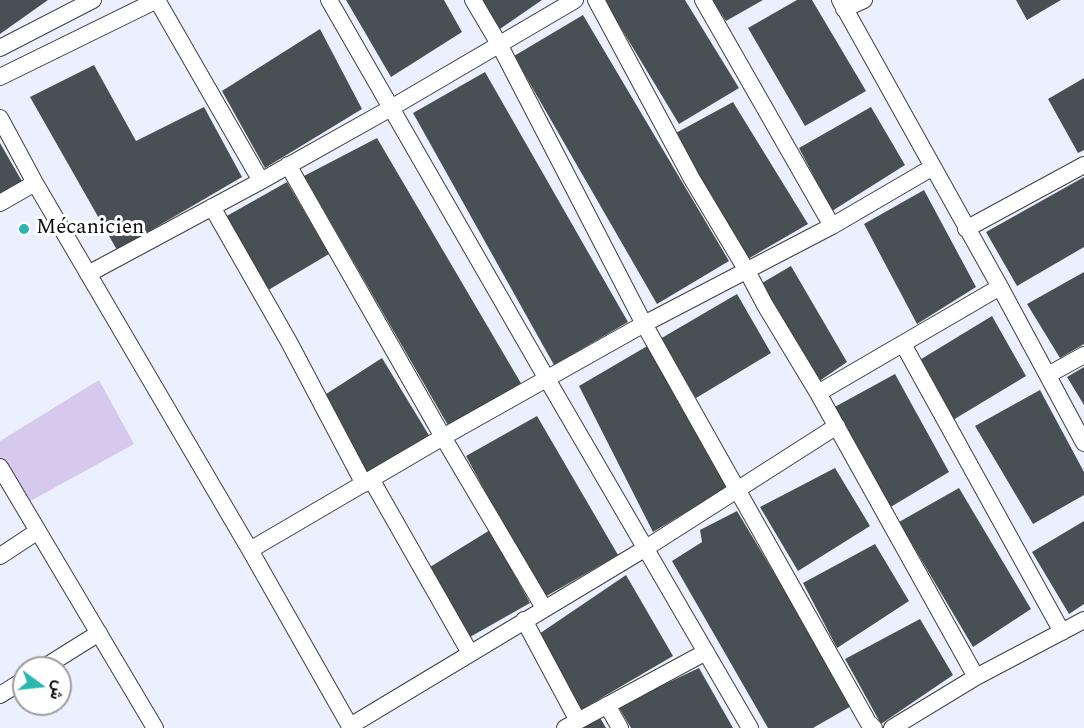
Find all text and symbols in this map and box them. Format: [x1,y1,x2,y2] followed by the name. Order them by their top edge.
[36,216,144,242] place label: Mécanicien
[17,222,31,236] marker: Mécanicien
[12,656,72,716] north arrow
[43,678,72,703] text: ش

